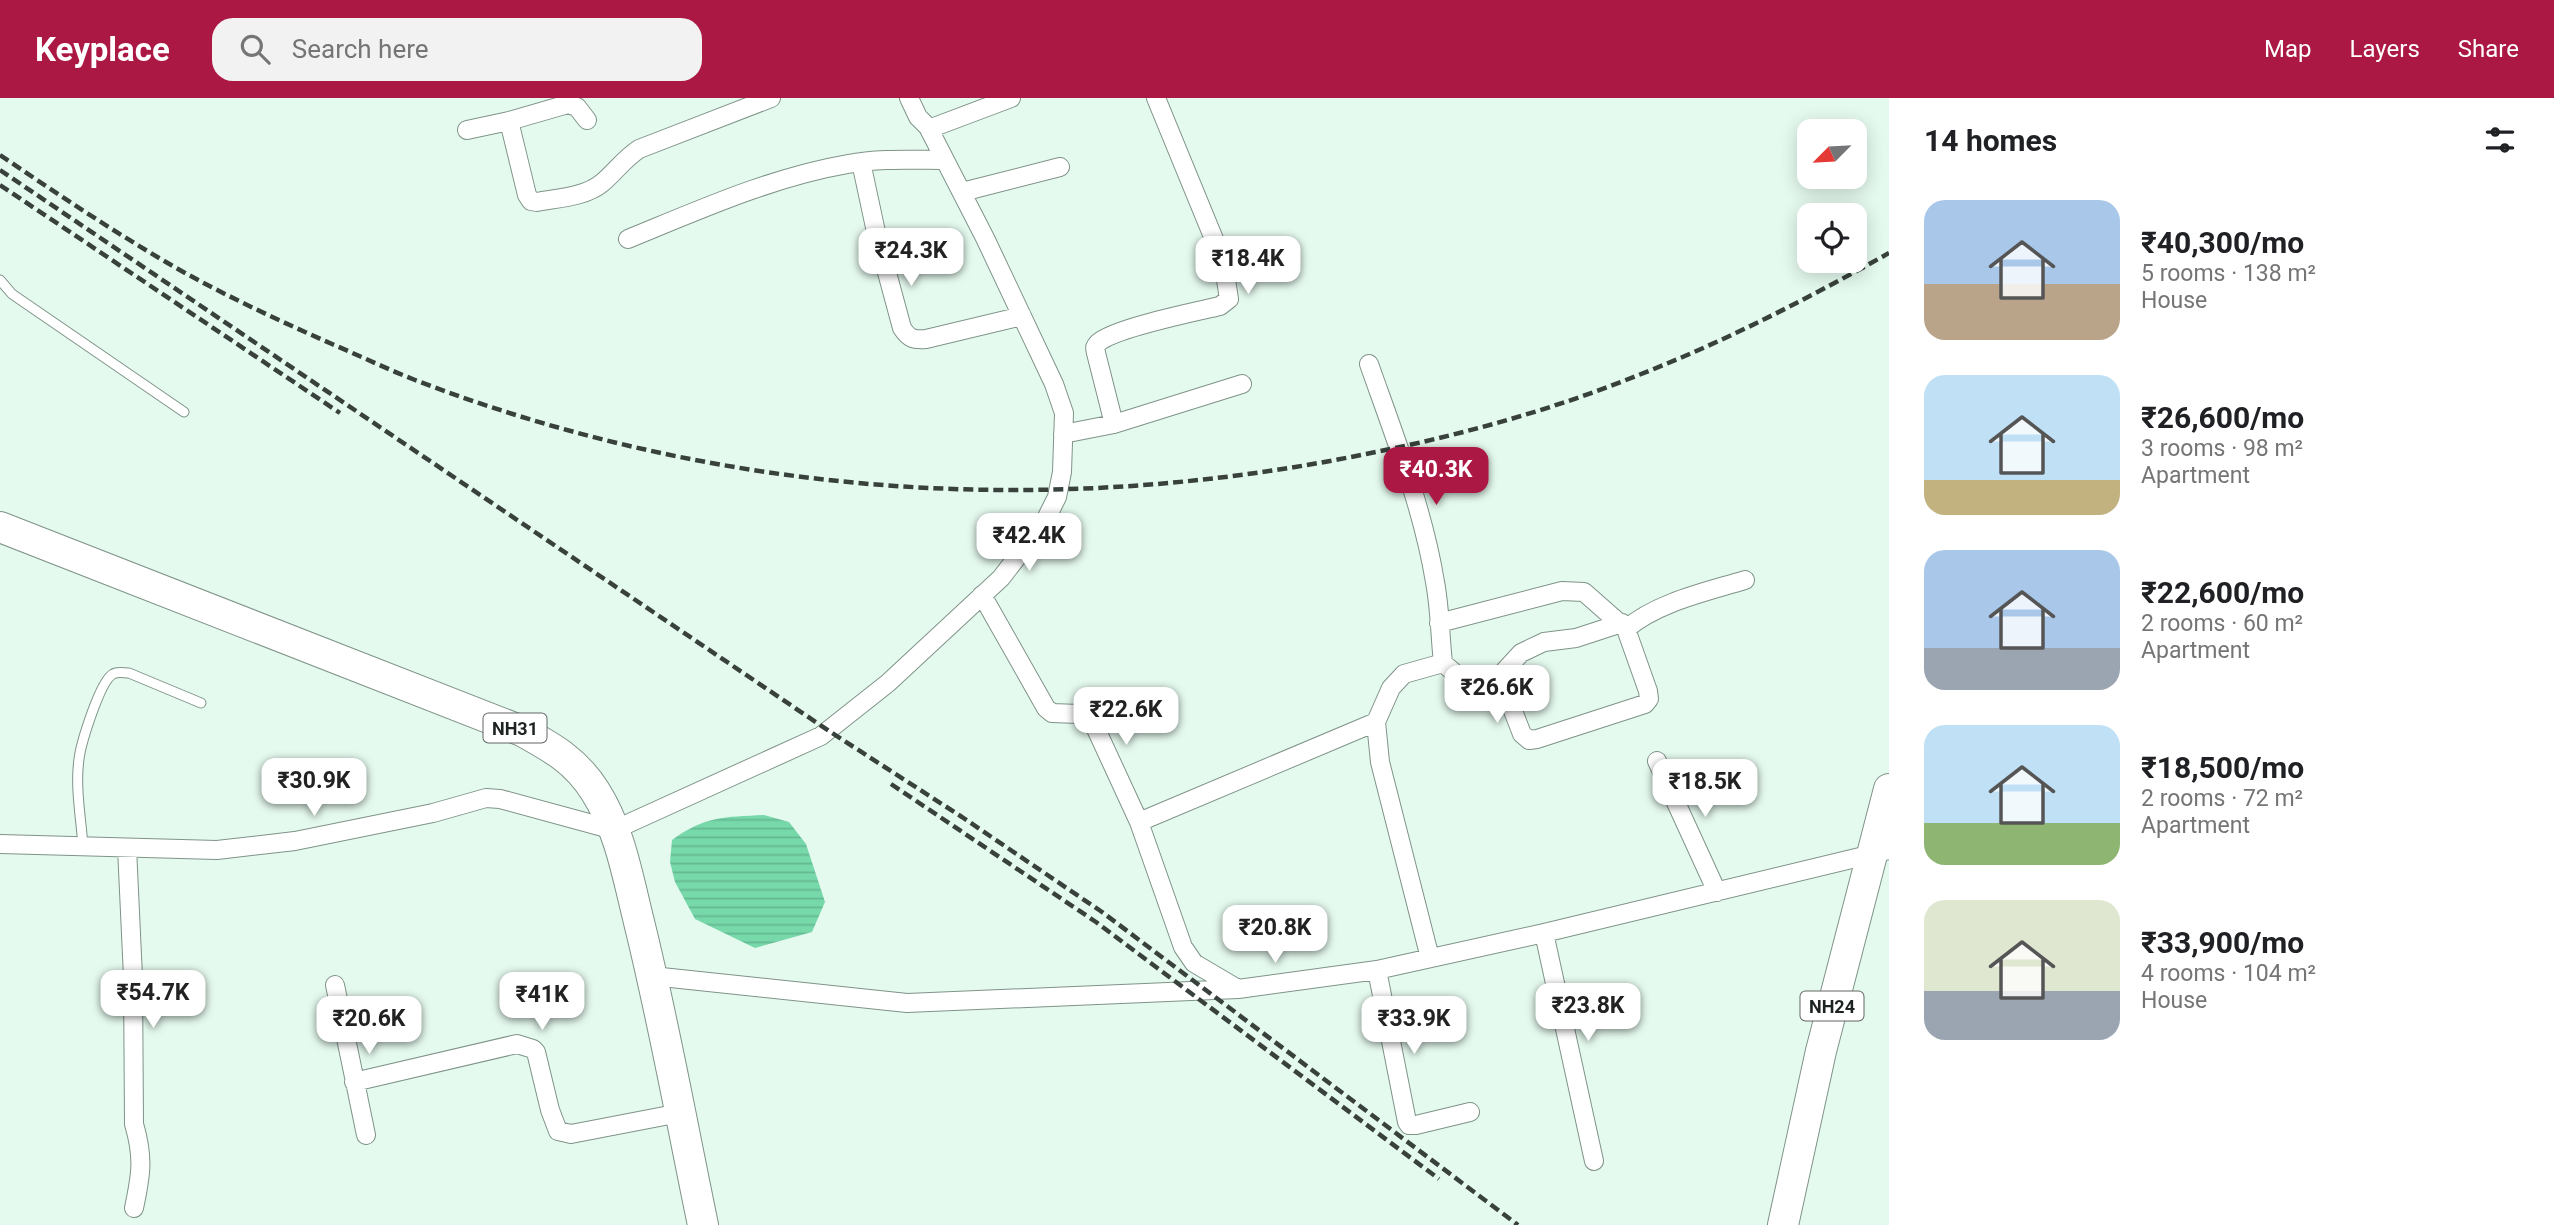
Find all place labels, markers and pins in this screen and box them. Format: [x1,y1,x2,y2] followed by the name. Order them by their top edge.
[854,228,968,288] pin: ₹24.3K
[1191,236,1305,296] pin: ₹18.4K
[1379,448,1493,507] pin: ₹40.3K
[972,514,1086,573] pin: ₹42.4K
[1440,666,1554,725] pin: ₹26.6K
[1069,688,1183,747] pin: ₹22.6K
[257,758,371,818] pin: ₹30.9K
[1648,760,1762,819] pin: ₹18.5K
[1218,906,1332,965] pin: ₹20.8K
[96,970,210,1030] pin: ₹54.7K
[501,972,583,1032] pin: ₹41K
[1531,984,1645,1043] pin: ₹23.8K
[312,996,426,1056] pin: ₹20.6K
[1357,996,1471,1056] pin: ₹33.9K

